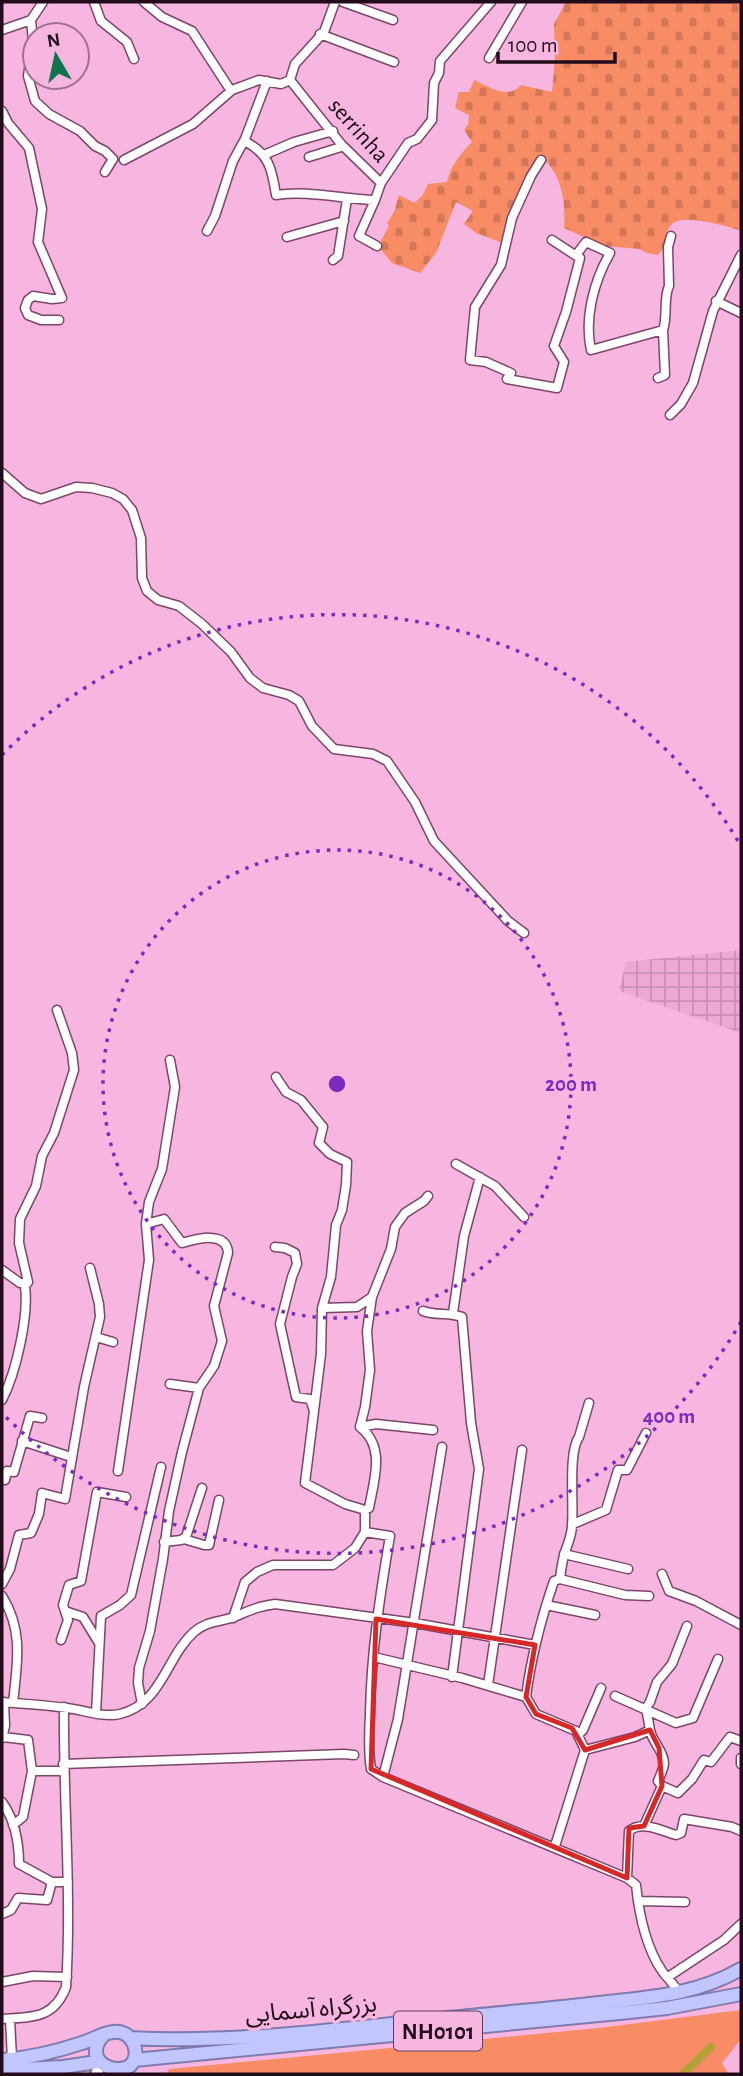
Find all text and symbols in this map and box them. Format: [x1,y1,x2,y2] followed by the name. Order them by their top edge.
[21,21,91,91] north arrow
[498,21,615,65] scale bar
[46,30,62,51] text: N
[508,35,558,56] text: 100 m
[324,94,393,167] street label: serrinha
[325,1072,349,1096] centre of rings
[545,1074,597,1095] text: 200 m
[643,1406,695,1427] text: 400 m
[244,1990,378,2029] street label: بزرگراه آسمایی
[394,2012,482,2050] road number: NH0101

